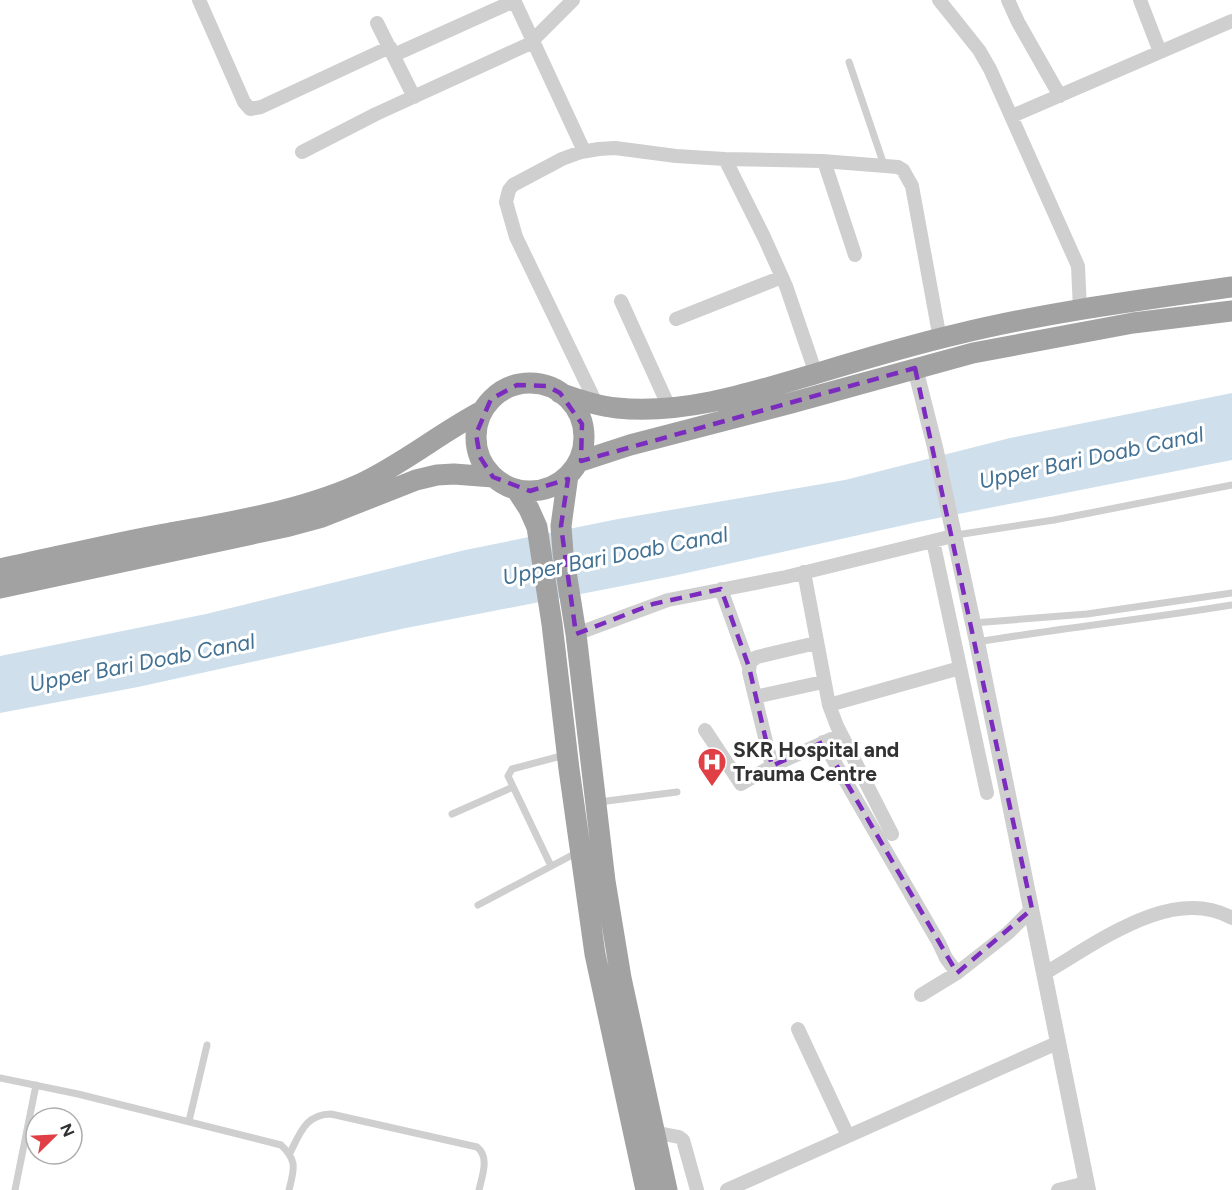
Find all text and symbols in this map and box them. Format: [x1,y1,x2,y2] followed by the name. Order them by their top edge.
[976,420,1206,495] water label: Upper Bari Doab Canal
[500,520,730,591] water label: Upper Bari Doab Canal
[27,627,257,698] water label: Upper Bari Doab Canal
[733,737,899,786] place label: SKR Hospital and Trauma Centre
[696,746,728,788] hospital icon: SKR Hospital and Trauma Centre
[24,1106,84,1166] north arrow
[56,1121,78,1140] text: N

